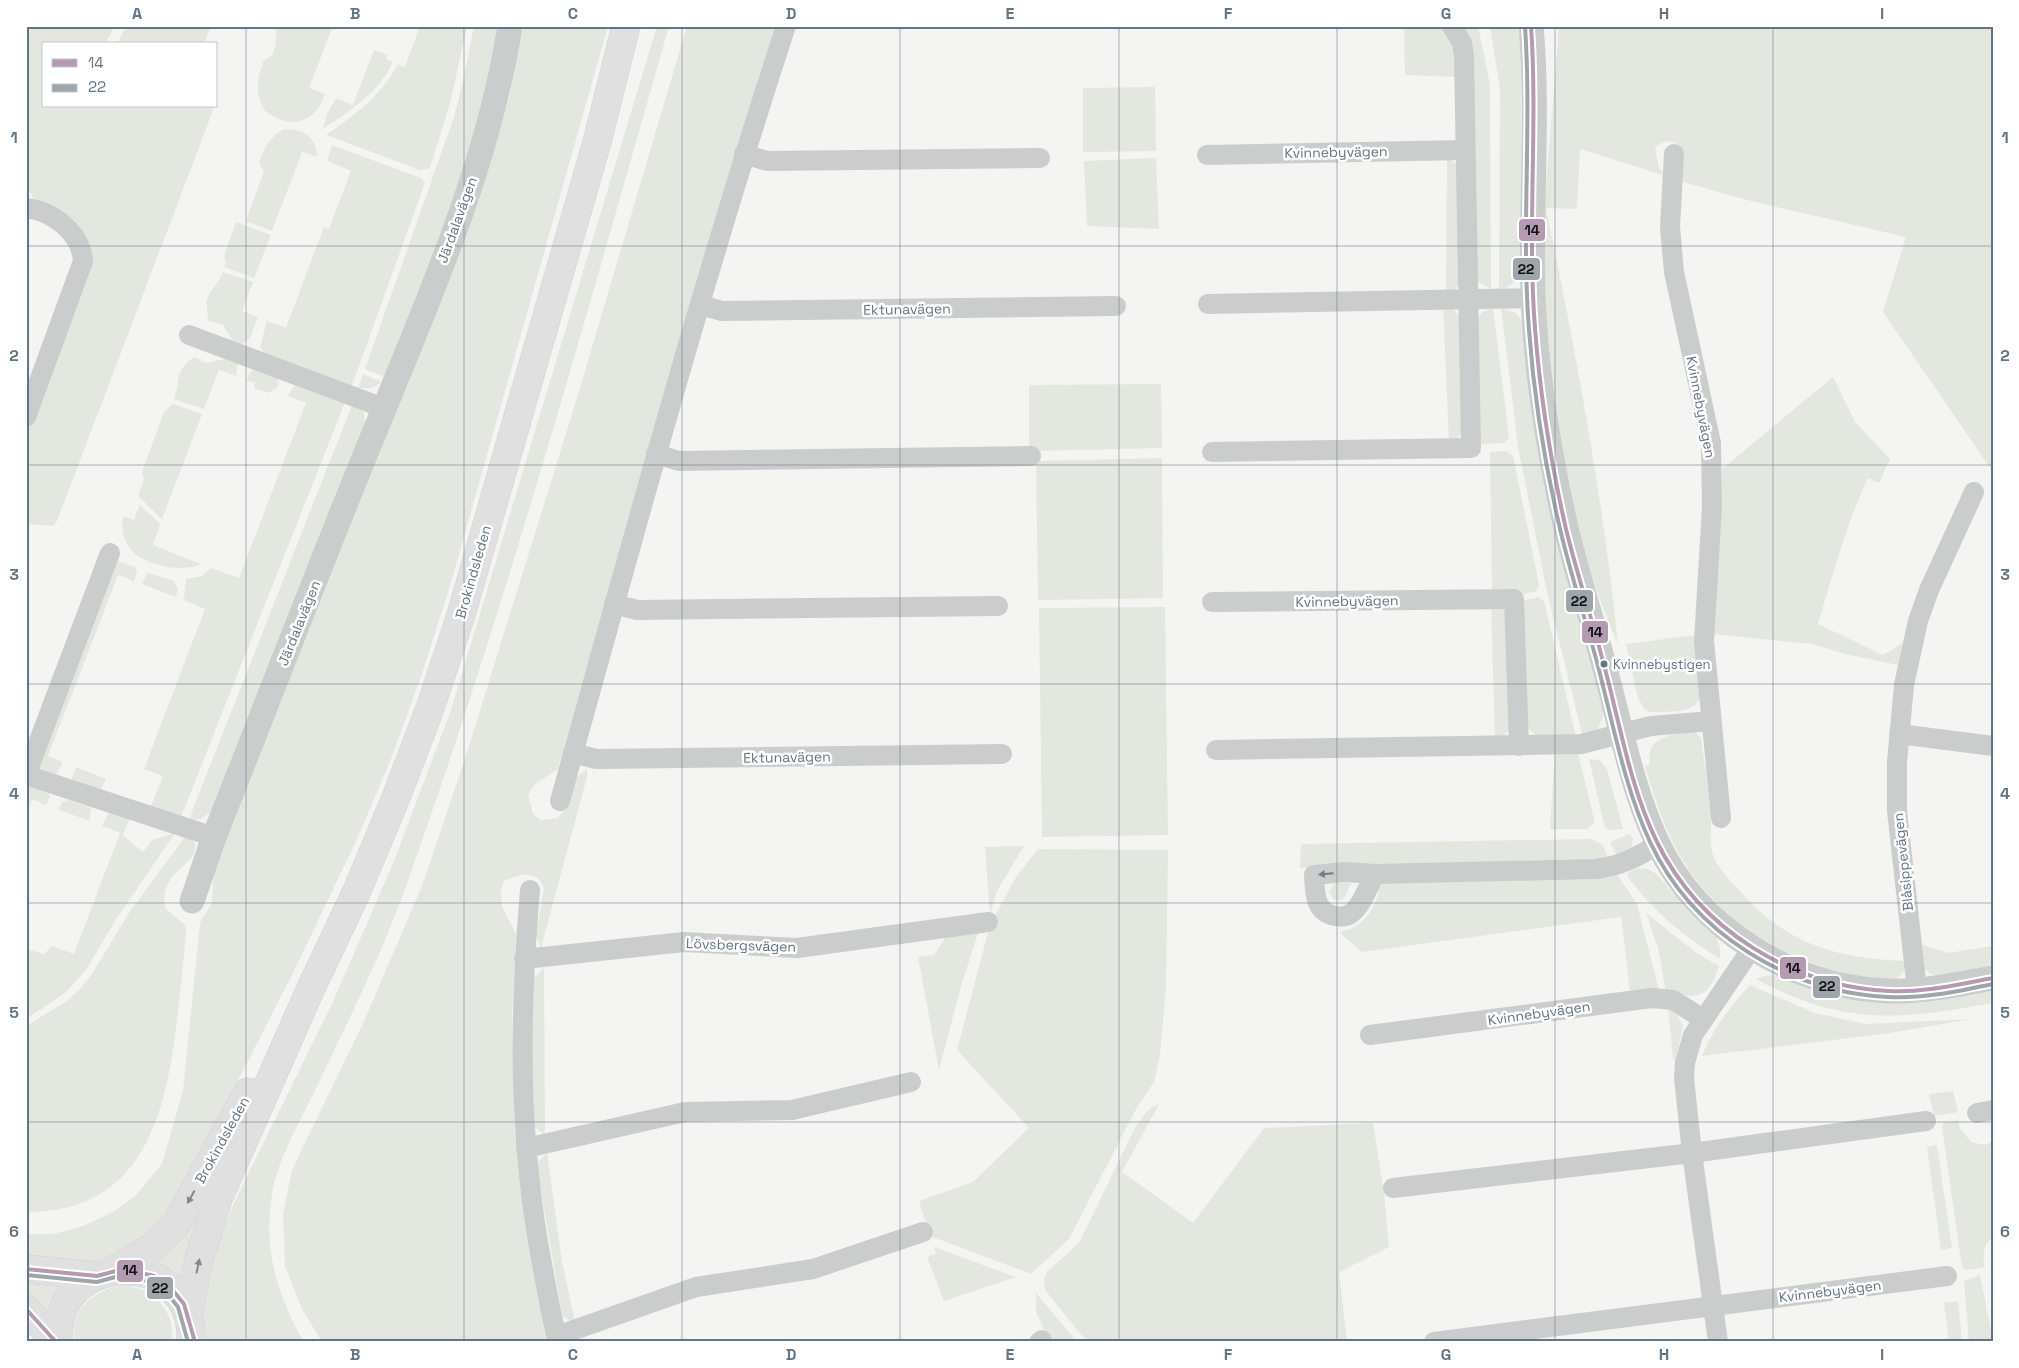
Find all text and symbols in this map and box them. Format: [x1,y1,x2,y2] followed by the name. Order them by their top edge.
[132,3,142,24] text: A
[350,3,360,24] text: B
[568,3,578,24] text: C
[786,3,796,24] text: D
[1006,3,1015,24] text: E
[1224,3,1233,24] text: F
[1441,3,1451,24] text: G
[1659,3,1669,24] text: H
[1880,3,1884,24] text: I
[42,42,218,108] legend
[88,53,104,72] text: 14
[88,77,106,96] text: 22
[10,127,18,148] text: 1
[2001,127,2009,148] text: 1
[1284,142,1388,162] street label: Kvinnebyvägen
[433,175,481,265] street label: Järdalavägen
[1518,218,1546,242] line badge: 14
[1524,221,1540,239] text: 14
[1512,257,1541,281] line badge: 22
[1518,260,1534,278] text: 22
[863,299,951,319] street label: Ektunavägen
[9,345,19,366] text: 2
[2000,345,2010,366] text: 2
[1682,355,1720,459] street label: Kvinnebyvägen
[451,523,495,621] street label: Brokindsleden
[9,564,19,585] text: 3
[2000,564,2010,585] text: 3
[274,578,324,668] street label: Järdalavägen
[1565,589,1594,613] line badge: 22
[1295,591,1399,611] street label: Kvinnebyvägen
[1571,592,1587,610] text: 22
[1581,620,1609,644] line badge: 14
[1587,623,1603,641] text: 14
[1613,656,1711,673] place label: Kvinnebystigen
[1599,659,1609,669] marker: Kvinnebystigen
[743,747,831,767] street label: Ektunavägen
[9,783,19,804] text: 4
[2000,783,2010,804] text: 4
[1889,812,1917,912] street label: Blåsippevägen
[1318,870,1334,878] one-way arrow
[686,934,796,956] street label: Lövsbergsvägen
[1779,956,1807,980] line badge: 14
[1785,959,1801,977] text: 14
[1812,975,1841,999] line badge: 22
[1819,977,1835,995] text: 22
[1487,997,1591,1029] street label: Kvinnebyvägen
[9,1002,19,1023] text: 5
[2000,1002,2010,1023] text: 5
[191,1093,253,1187] street label: Brokindsleden
[186,1191,195,1204] one-way arrow
[9,1221,19,1242] text: 6
[2000,1221,2010,1242] text: 6
[116,1259,144,1283] line badge: 14
[194,1259,202,1274] one-way arrow
[122,1261,138,1279] text: 14
[146,1276,174,1300] line badge: 22
[1778,1276,1882,1306] street label: Kvinnebyvägen
[152,1279,168,1297] text: 22
[132,1344,142,1365] text: A
[350,1344,360,1365] text: B
[568,1344,578,1365] text: C
[786,1344,796,1365] text: D
[1006,1344,1015,1365] text: E
[1224,1344,1233,1365] text: F
[1441,1344,1451,1365] text: G
[1659,1344,1669,1365] text: H
[1880,1344,1884,1365] text: I

